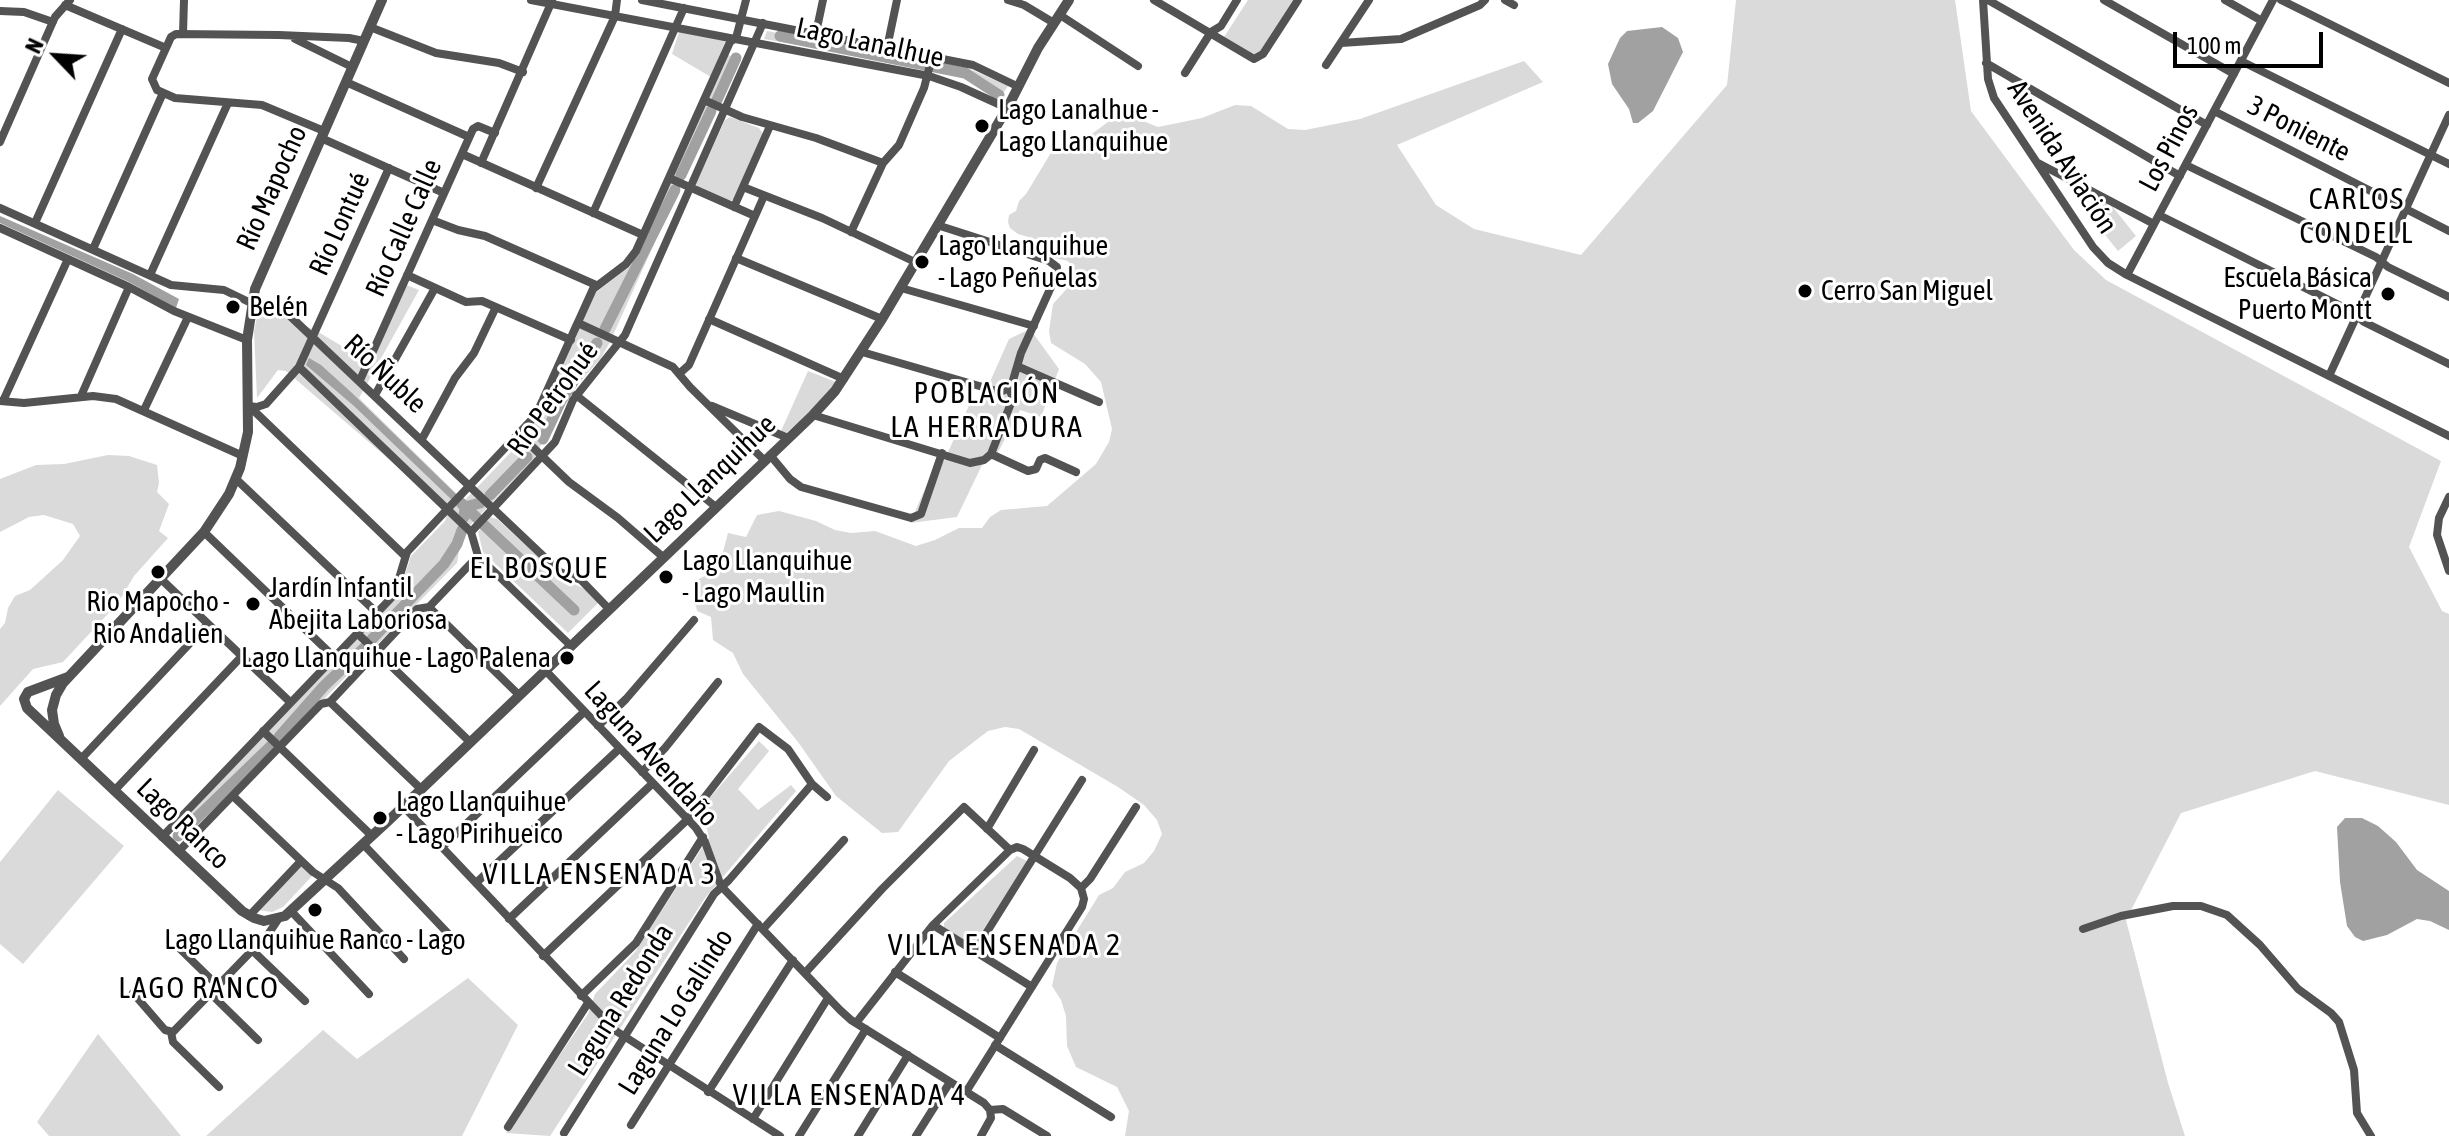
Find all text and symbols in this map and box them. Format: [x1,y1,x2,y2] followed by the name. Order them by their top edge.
[793,11,947,75] street label: Lago Lanalhue
[16,16,96,96] north arrow
[2177,16,2327,66] scale bar
[2187,32,2241,59] text: 100 m
[20,34,49,57] text: N
[2000,74,2124,240] street label: Avenida Aviación
[2242,89,2356,169] street label: 3 Poniente
[998,93,1168,159] place label: Lago Lanalhue - Lago Llanquihue
[2132,99,2206,197] street label: Los Pinos
[973,117,991,135] marker: Lago Lanalhue - Lago Llanquihue
[230,121,314,255] street label: Río Mapocho
[359,154,449,302] street label: Río Calle Calle
[302,167,378,281] street label: Río Lontué
[2300,182,2414,252] district label: CARLOS CONDELL
[938,229,1108,295] place label: Lago Llanquihue - Lago Peñuelas
[913,253,931,271] marker: Lago Llanquihue - Lago Peñuelas
[2223,261,2372,327] place label: Escuela Básica Puerto Montt
[1821,274,1993,308] place label: Cerro San Miguel
[1796,282,1814,300] marker: Cerro San Miguel
[2379,285,2397,303] marker: Escuela Básica Puerto Montt
[249,290,308,324] place label: Belén
[224,298,242,316] marker: Belén
[337,327,433,421] street label: Río Ñuble
[500,335,606,463] street label: Río Petrohué
[890,376,1084,446] district label: POBLACIÓN LA HERRADURA
[637,408,783,550] street label: Lago Llanquihue
[682,544,852,610] place label: Lago Llanquihue - Lago Maullin
[470,551,608,587] district label: EL BOSQUE
[149,563,167,581] marker: Rio Mapocho - Rio Andalien
[657,568,675,586] marker: Lago Llanquihue - Lago Maullin
[269,571,448,637] place label: Jardín Infantil Abejita Laboriosa
[86,585,230,651] place label: Rio Mapocho - Rio Andalien
[244,595,262,613] marker: Jardín Infantil Abejita Laboriosa
[241,641,551,675] place label: Lago Llanquihue - Lago Palena
[558,649,576,667] marker: Lago Llanquihue - Lago Palena
[577,674,725,834] street label: Laguna Avendaño
[129,771,237,877] street label: Lago Ranco
[396,785,566,851] place label: Lago Llanquihue - Lago Pirihueico
[371,809,389,827] marker: Lago Llanquihue - Lago Pirihueico
[483,857,717,893] district label: VILLA ENSENADA 3
[306,901,324,919] marker: Lago Llanquihue Ranco - Lago
[561,918,681,1082] street label: Laguna Redonda
[164,923,466,957] place label: Lago Llanquihue Ranco - Lago
[612,923,740,1101] street label: Laguna Lo Galindo
[888,928,1122,964] district label: VILLA ENSENADA 2
[118,971,280,1007] district label: LAGO RANCO
[733,1078,967,1114] district label: VILLA ENSENADA 4

